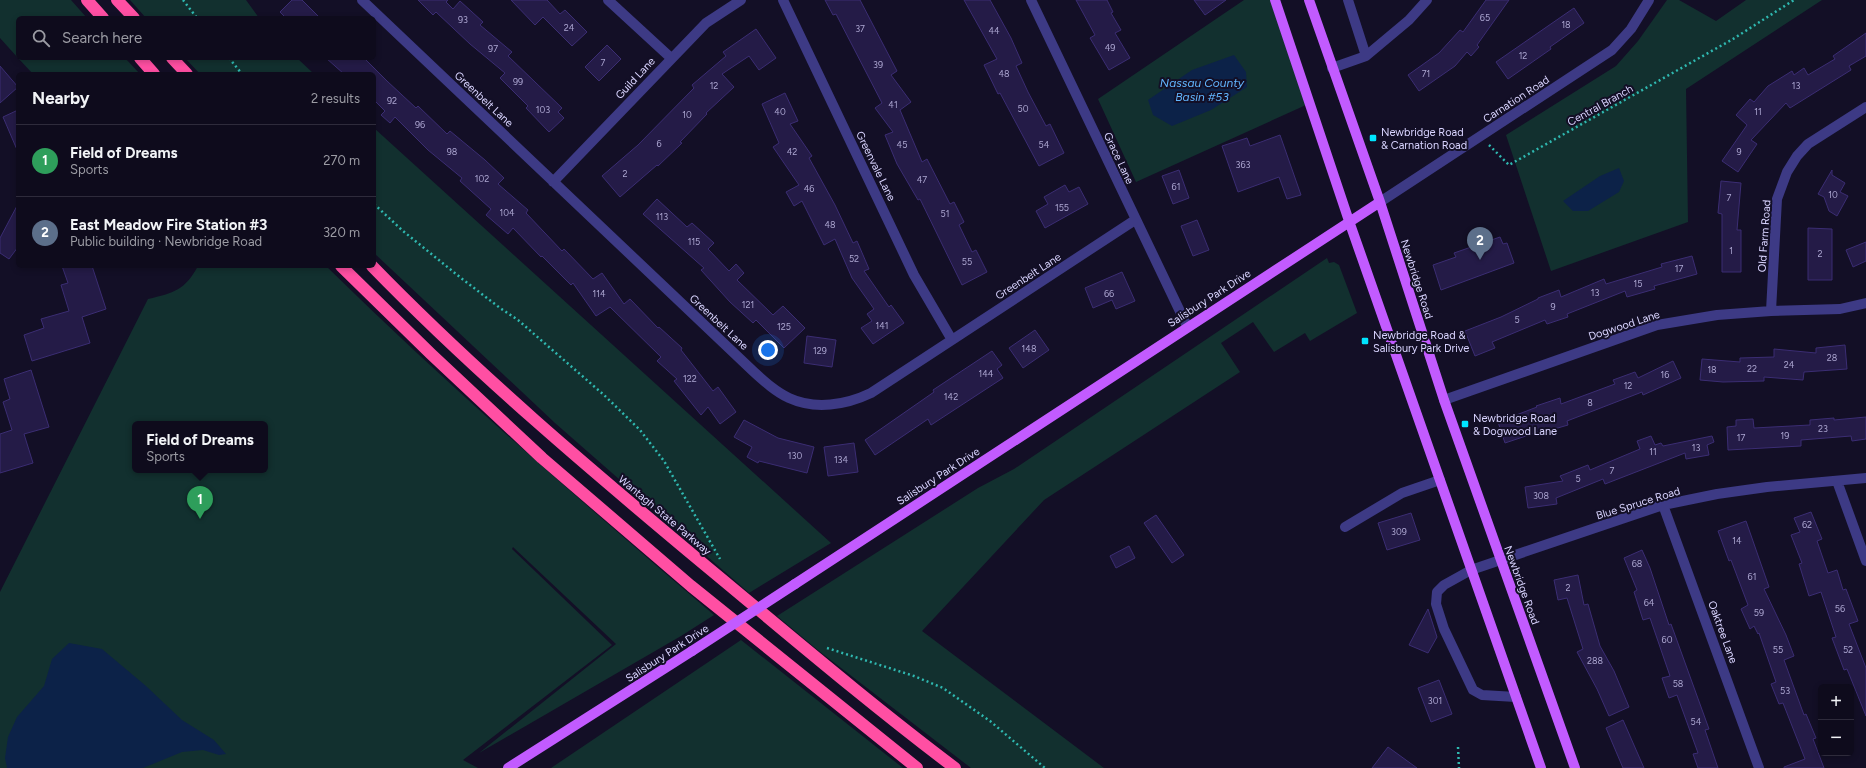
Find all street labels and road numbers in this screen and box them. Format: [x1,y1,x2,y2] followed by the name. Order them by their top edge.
[613,55,658,102] street label: Guild Lane
[452,69,516,130] street label: Greenbelt Lane
[1481,73,1552,126] street label: Carnation Road
[1565,82,1635,129] street label: Central Branch
[853,129,898,203] street label: Greenvale Lane
[1101,130,1136,186] street label: Grace Lane
[1755,199,1774,273] street label: Old Farm Road
[1398,238,1435,320] street label: Newbridge Road
[993,250,1063,302] street label: Greenbelt Lane
[1165,267,1253,330] street label: Salisbury Park Drive
[687,292,751,353] street label: Greenbelt Lane
[1587,308,1662,343] street label: Dogwood Lane
[894,445,982,508] street label: Salisbury Park Drive
[616,473,714,558] street label: Wantagh State Parkway
[1595,485,1682,522] street label: Blue Spruce Road
[1501,544,1542,626] street label: Newbridge Road
[1705,599,1740,665] street label: Oaktree Lane
[623,622,711,685] street label: Salisbury Park Drive

